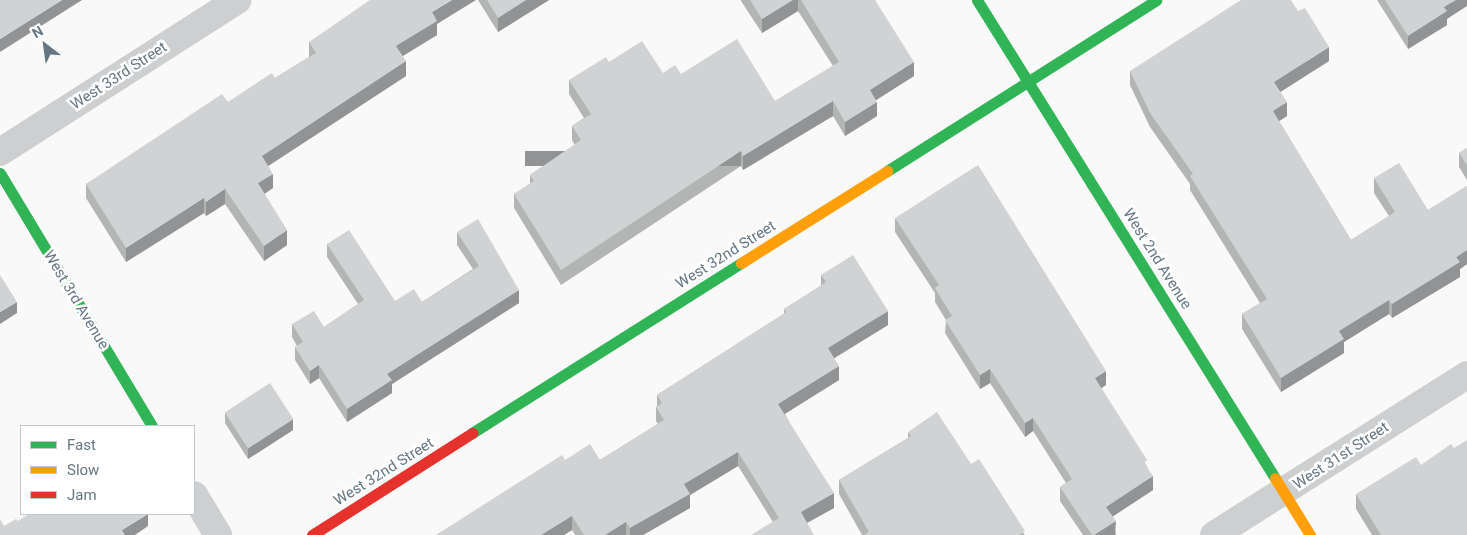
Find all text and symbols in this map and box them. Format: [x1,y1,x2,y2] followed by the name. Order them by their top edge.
[20,20,70,70] north arrow
[29,23,46,41] text: N
[68,38,170,114] street label: West 33rd Street
[1119,205,1195,313] street label: West 2nd Avenue
[673,217,779,293] street label: West 32nd Street
[39,247,113,353] street label: West 3rd Avenue
[1290,418,1392,494] street label: West 31st Street
[20,425,195,515] legend
[331,434,437,510] street label: West 32nd Street
[67,436,96,454] text: Fast
[67,461,99,479] text: Slow
[67,486,97,504] text: Jam

